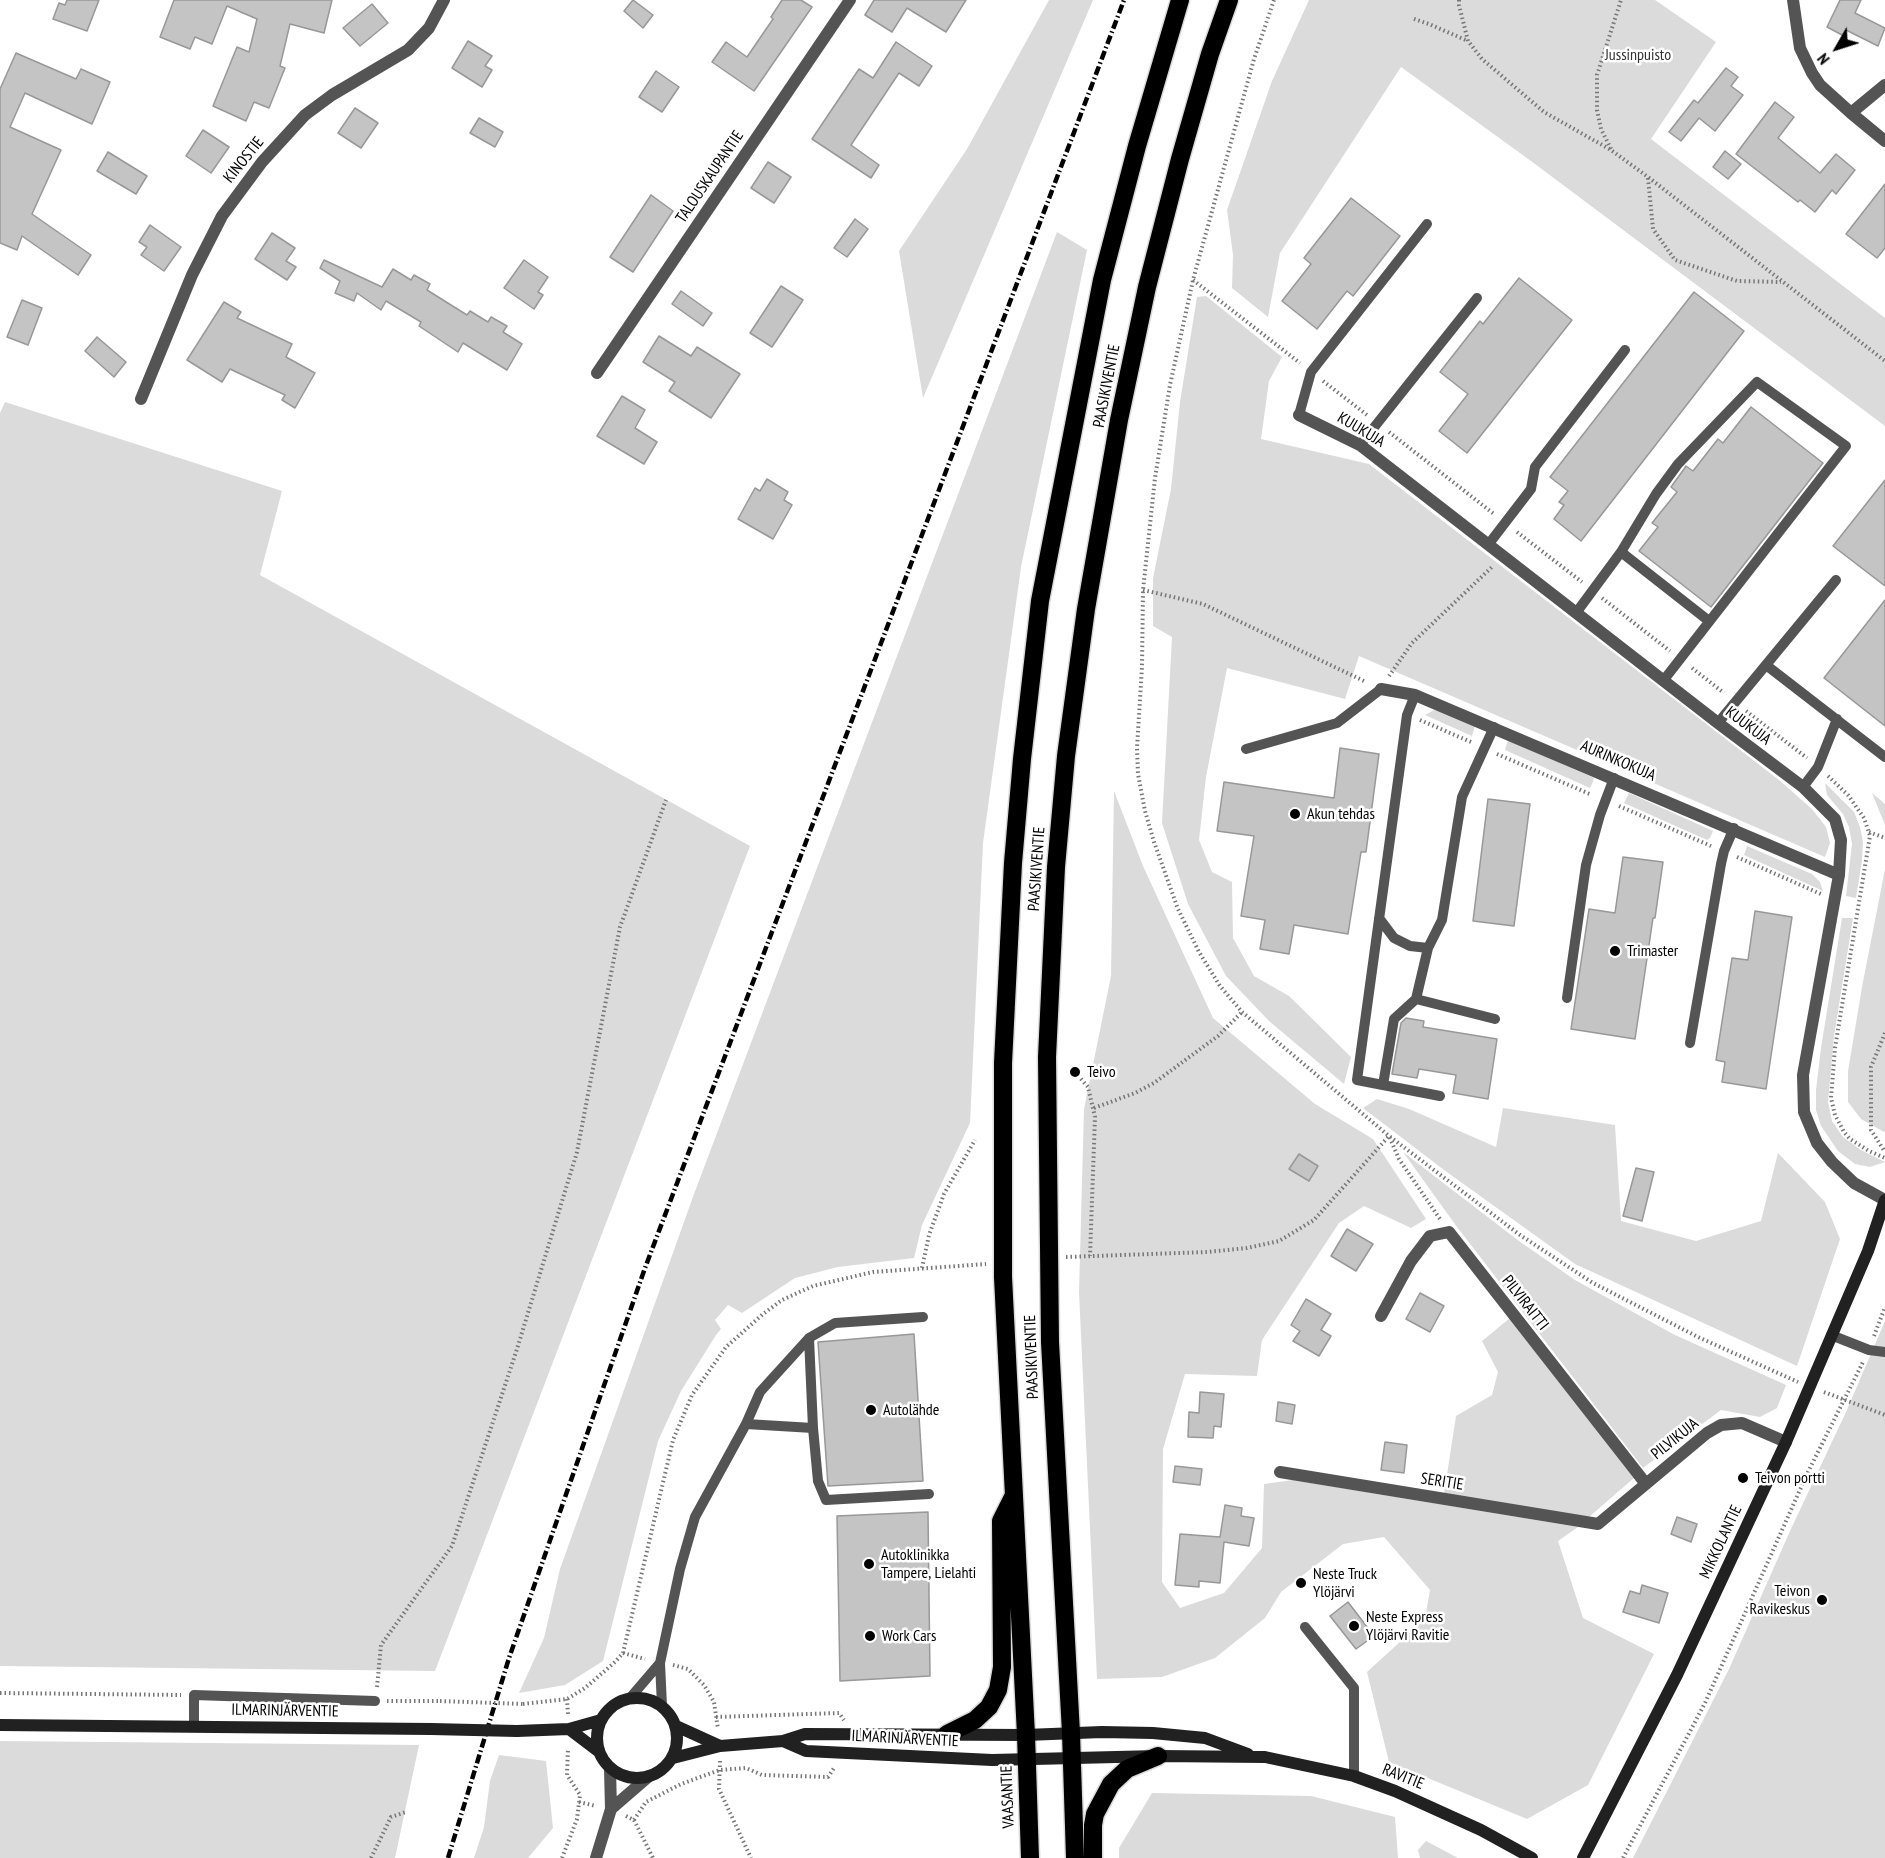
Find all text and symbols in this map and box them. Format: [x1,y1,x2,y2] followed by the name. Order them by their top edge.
[1807,18,1867,78] north arrow
[1605,45,1671,65] park label: Jussinpuisto
[1813,50,1834,69] text: N
[672,127,748,227] street label: TALOUSKAUPANTIE
[220,133,268,187] street label: KINOSTIE
[1090,343,1124,429] street label: PAASIKIVENTIE
[1334,408,1388,452] street label: KUUKUJA
[1721,703,1775,749] street label: KUUKUJA
[1577,737,1659,785] street label: AURINKOKUJA
[1307,804,1375,824] place label: Akun tehdas
[1288,807,1302,821] marker: Akun tehdas
[1024,826,1050,912] street label: PAASIKIVENTIE
[1627,941,1678,961] place label: Trimaster
[1608,944,1622,958] marker: Trimaster
[1087,1062,1116,1082] place label: Teivo
[1068,1065,1082,1079] marker: Teivo
[1498,1272,1552,1334] street label: PILVIRAITTI
[1021,1315,1043,1399] street label: PAASIKIVENTIE
[883,1400,939,1420] place label: Autolähde
[864,1403,878,1417] marker: Autolähde
[1648,1414,1702,1464] street label: PILVIKUJA
[1755,1468,1825,1488] place label: Teivon portti
[1419,1469,1465,1495] street label: SERITIE
[1736,1471,1750,1485] marker: Teivon portti
[1696,1502,1746,1582] street label: MIKKOLANTIE
[881,1545,976,1583] place label: Autoklinikka Tampere, Lielahti
[862,1557,876,1571] marker: Autoklinikka Tampere, Lielahti
[1313,1564,1377,1602] place label: Neste Truck Ylöjärvi
[1294,1576,1308,1590] marker: Neste Truck Ylöjärvi
[1750,1581,1810,1619] place label: Teivon Ravikeskus
[1815,1593,1829,1607] marker: Teivon Ravikeskus
[1366,1607,1449,1645] place label: Neste Express Ylöjärvi Ravitie
[1347,1619,1361,1633] marker: Neste Express Ylöjärvi Ravitie
[882,1626,936,1646] place label: Work Cars
[863,1629,877,1643] marker: Work Cars
[231,1700,339,1722] street label: ILMARINJÄRVENTIE
[851,1727,959,1751] street label: ILMARINJÄRVENTIE
[1379,1760,1427,1794] street label: RAVITIE
[997,1765,1019,1829] street label: VAASANTIE

